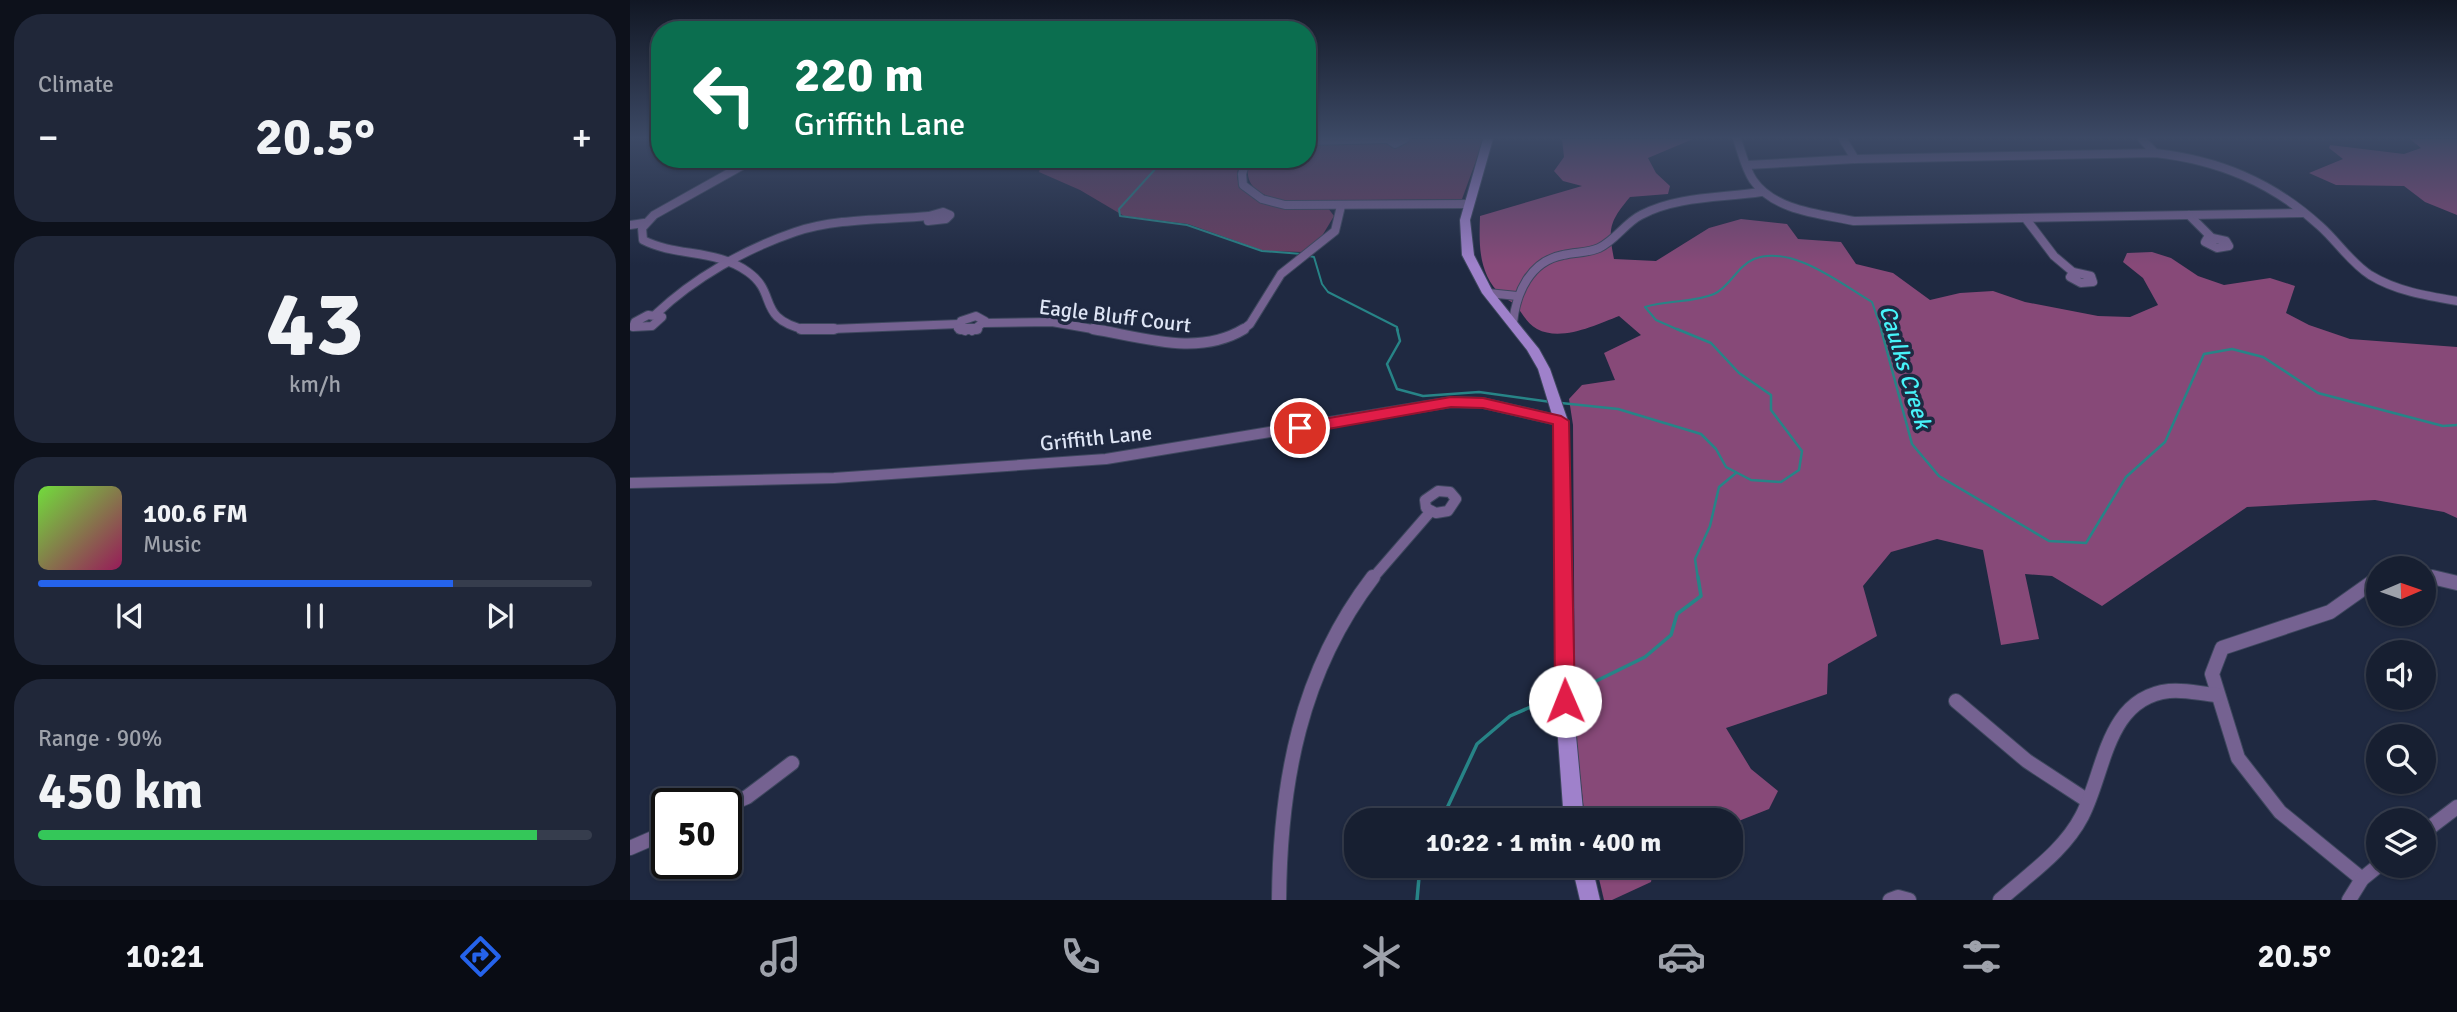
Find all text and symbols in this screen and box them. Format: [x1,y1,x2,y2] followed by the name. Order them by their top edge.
[794,45,924,105] text: 220 m
[679,49,770,140] icon: left
[38,70,114,99] text: Climate
[255,105,375,169] text: 20.5°
[794,105,965,144] text: Griffith Lane
[38,114,59,161] text: −
[571,114,592,161] text: +
[266,268,364,381] text: 43
[1037,294,1193,338] street label: Eagle Bluff Court
[1872,302,1938,435] water label: Caulks Creek
[289,370,341,399] text: km/h
[1270,398,1330,458] pin
[1281,409,1319,447] icon: arrive
[1039,419,1153,457] street label: Griffith Lane
[143,498,248,530] text: 100.6 FM
[143,530,201,559] text: Music
[2366,556,2436,626] north arrow
[2366,556,2436,878] map controls
[111,597,149,635] icon: previous
[296,597,334,635] icon: pause
[481,597,519,635] icon: next
[2366,640,2436,710] button: sound
[1528,664,1602,738] position arrow
[38,724,162,753] text: Range · 90%
[2366,724,2436,794] button: search
[38,759,203,823] text: 450 km
[651,788,742,879] speed limit sign: 50
[2366,808,2436,878] button: layers
[1426,827,1661,859] text: 10:22 · 1 min · 400 m
[456,932,505,981] icon: directions
[756,932,805,981] icon: music
[1056,932,1105,981] icon: phone
[1357,932,1406,981] icon: climate
[1657,932,1706,981] icon: car
[1957,932,2006,981] icon: filters
[126,937,204,976] text: 10:21
[2258,937,2331,976] text: 20.5°

